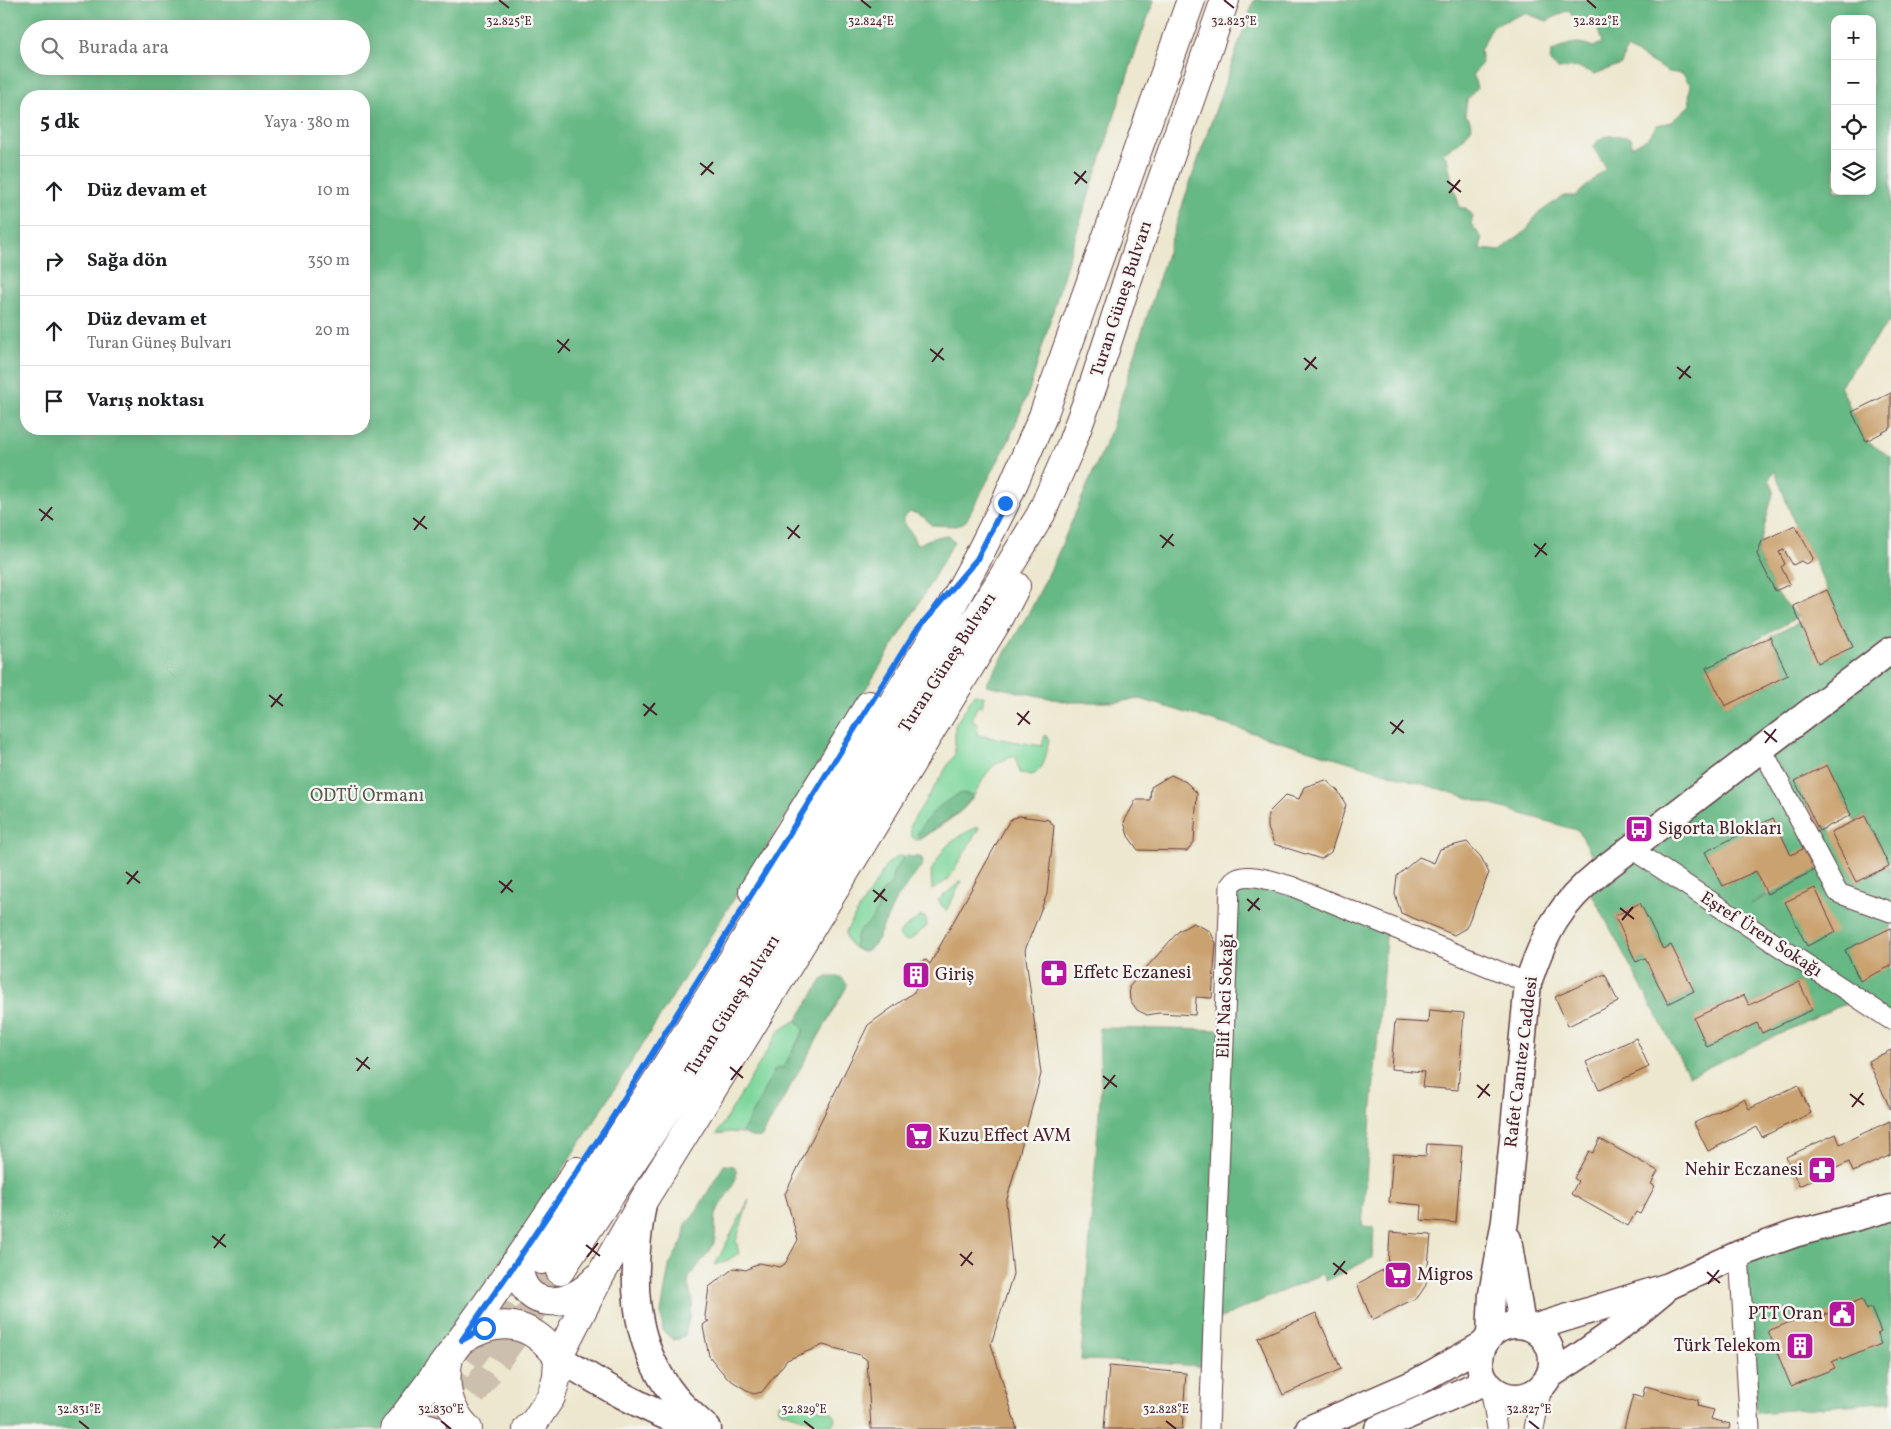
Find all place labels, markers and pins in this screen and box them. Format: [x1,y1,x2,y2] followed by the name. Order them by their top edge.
[1624,814,1654,844] bus stop icon: Sigorta Blokları
[1658,817,1782,842] place label: Sigorta Blokları
[1039,958,1069,988] pharmacy icon: Effetc Eczanesi
[901,960,931,990] building icon: Giriş
[1073,961,1191,986] place label: Effetc Eczanesi
[935,963,974,988] place label: Giriş
[904,1121,934,1151] supermarket icon: Kuzu Effect AVM
[938,1124,1071,1149] place label: Kuzu Effect AVM
[1807,1155,1837,1185] pharmacy icon: Nehir Eczanesi
[1685,1158,1803,1183] place label: Nehir Eczanesi
[1383,1260,1413,1290] supermarket icon: Migros
[1417,1263,1473,1288] place label: Migros
[1827,1299,1857,1329] public building icon: PTT Oran
[1748,1302,1823,1327] place label: PTT Oran
[1785,1331,1815,1361] building icon: Türk Telekom
[1674,1334,1781,1359] place label: Türk Telekom

